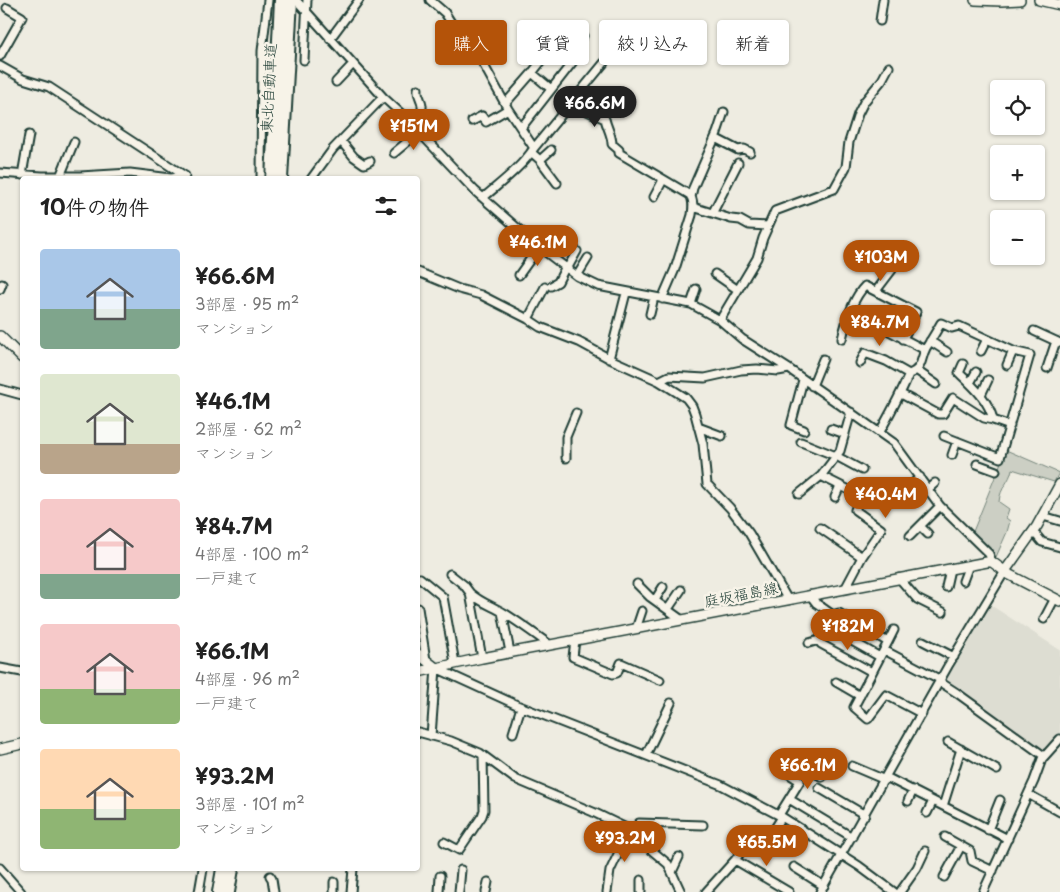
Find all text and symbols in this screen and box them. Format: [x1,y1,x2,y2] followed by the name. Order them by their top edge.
[435,20,507,65] chip: 購入
[517,20,589,65] chip: 賃貸
[599,20,707,65] chip: 絞り込み
[717,20,789,65] chip: 新着
[254,42,281,133] street label: 東北自動車道
[990,80,1045,265] map controls
[990,80,1045,135] button: locate
[554,86,636,128] pin: ¥66.6M
[564,90,626,114] text: ¥66.6M
[379,108,449,151] pin: ¥151M
[390,113,438,137] text: ¥151M
[990,145,1045,200] button: +
[40,190,150,222] text: 10件の物件
[372,192,400,220] icon: filters
[990,210,1045,265] button: −
[497,224,579,267] pin: ¥46.1M
[509,229,567,253] text: ¥46.1M
[846,240,916,282] pin: ¥103M
[854,244,908,268] text: ¥103M
[195,259,275,291] text: ¥66.6M
[80,269,140,329] icon: home
[195,291,299,315] text: 3部屋 · 95 m²
[839,304,921,347] pin: ¥84.7M
[850,309,910,333] text: ¥84.7M
[195,315,274,339] text: マンション
[195,384,271,416] text: ¥46.1M
[80,394,140,454] icon: home
[195,416,302,440] text: 2部屋 · 62 m²
[195,440,274,464] text: マンション
[845,476,927,519] pin: ¥40.4M
[855,481,917,505] text: ¥40.4M
[195,509,273,541] text: ¥84.7M
[80,519,140,579] icon: home
[195,541,309,565] text: 4部屋 · 100 m²
[195,565,259,589] text: 一戸建て
[702,575,780,612] street label: 庭坂福島線
[813,608,883,651] pin: ¥182M
[822,613,874,637] text: ¥182M
[195,634,269,666] text: ¥66.1M
[80,644,140,704] icon: home
[195,666,300,690] text: 4部屋 · 96 m²
[195,690,259,714] text: 一戸建て
[767,748,849,790] pin: ¥66.1M
[780,752,836,776] text: ¥66.1M
[195,759,274,791] text: ¥93.2M
[80,769,140,829] icon: home
[195,791,305,815] text: 3部屋 · 101 m²
[195,815,274,839] text: マンション
[584,820,666,863] pin: ¥93.2M
[726,824,808,867] pin: ¥65.5M
[595,825,655,849] text: ¥93.2M
[737,829,797,853] text: ¥65.5M

